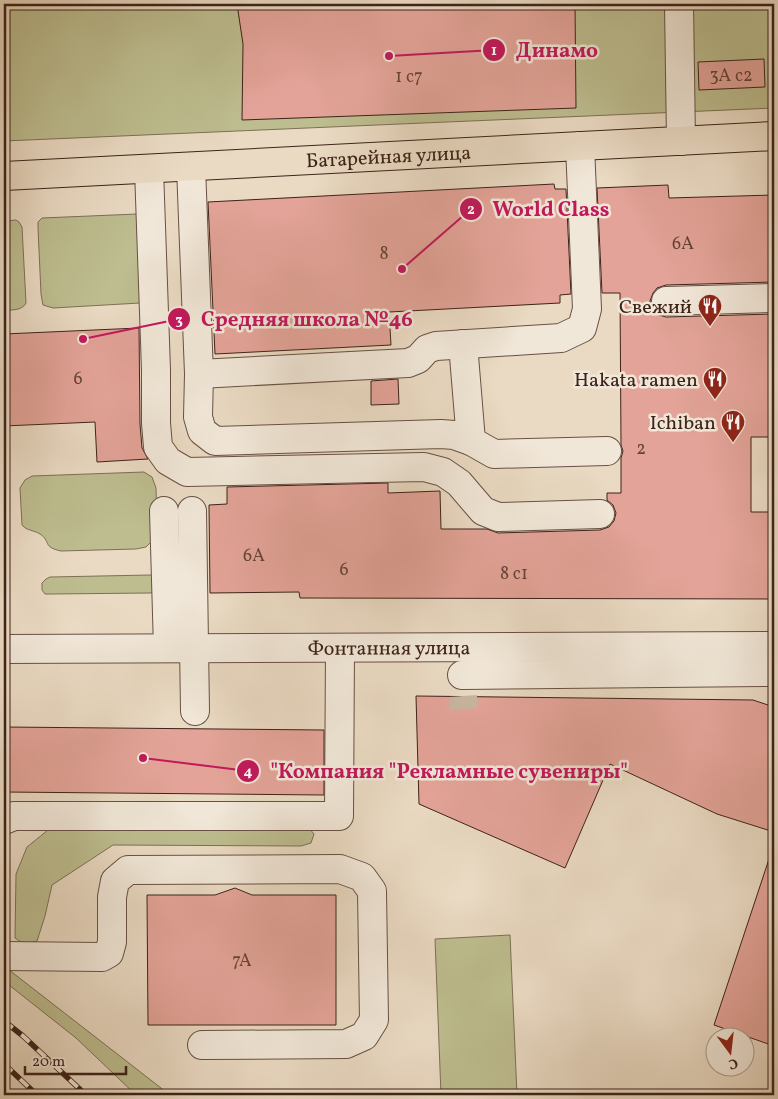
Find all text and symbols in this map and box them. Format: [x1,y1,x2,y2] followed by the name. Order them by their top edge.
[481,32,609,68] callout: Динамо
[516,37,598,66] text: Динамо
[491,41,497,62] text: 1
[709,64,753,89] house number: 3А с2
[395,65,423,90] house number: 1 с7
[305,140,472,176] street label: Батарейная улица
[458,191,620,227] callout: World Class
[493,196,609,225] text: World Class
[467,200,475,221] text: 2
[672,232,694,257] house number: 6А
[379,242,389,267] house number: 8
[697,293,723,327] restaurant icon: Свежий
[619,294,692,322] place label: Свежий
[166,301,423,337] callout: Средняя школа №46
[201,306,413,335] text: Средняя школа №46
[175,310,183,331] text: 3
[702,366,728,400] restaurant icon: Hakata ramen
[73,367,83,392] house number: 6
[574,367,698,395] place label: Hakata ramen
[720,409,746,443] restaurant icon: Ichiban
[650,410,716,438] place label: Ichiban
[636,437,646,462] house number: 2
[243,544,265,569] house number: 6А
[339,558,349,583] house number: 6
[500,562,528,587] house number: 8 с1
[308,635,470,664] street label: Фонтанная улица
[236,753,638,789] callout: "Компания "Рекламные сувениры"
[270,758,628,787] text: "Компания "Рекламные сувениры"
[243,762,253,783] text: 4
[232,949,252,974] house number: 7А
[706,1026,756,1076] north arrow
[25,1044,126,1076] scale bar
[32,1052,65,1073] text: 20 m
[726,1053,740,1073] text: С

